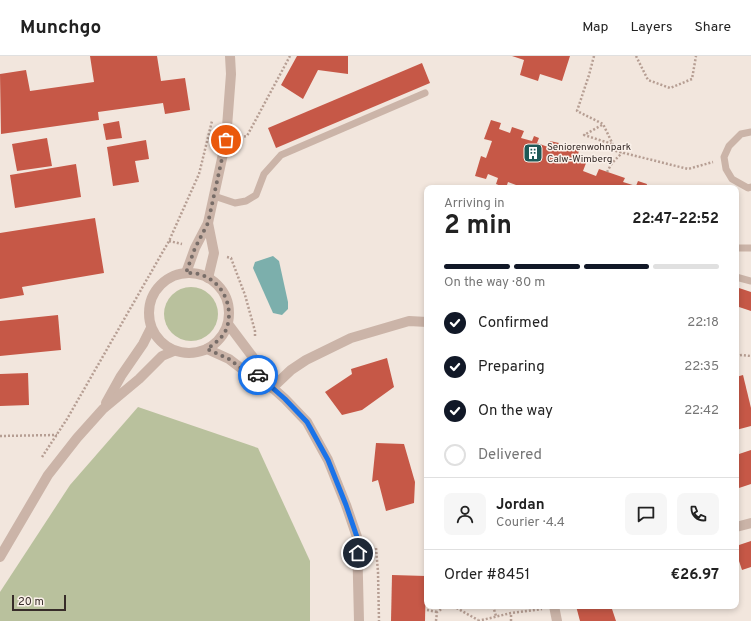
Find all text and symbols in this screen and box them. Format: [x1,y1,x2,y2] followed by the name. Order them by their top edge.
[20,16,101,40] text: Munchgo
[582,19,608,36] text: Map
[630,19,672,36] text: Layers
[694,19,731,36] text: Share
[209,123,243,157] pin
[215,129,237,151] icon: bag
[547,141,631,166] place label: Seniorenwohnpark Calw-Wimberg
[522,142,544,164] building icon: Seniorenwohnpark Calw-Wimberg
[444,196,505,212] text: Arriving in
[444,210,512,243] text: 2 min
[632,210,719,229] text: 22:47–22:52
[444,275,545,291] text: On the way · 80 m
[444,312,466,334] icon: check
[478,314,549,333] text: Confirmed
[687,315,719,331] text: 22:18
[238,355,278,395] courier
[444,356,466,378] icon: check
[478,358,545,377] text: Preparing
[684,359,719,375] text: 22:35
[247,364,269,386] icon: car
[444,400,466,422] icon: check
[478,402,553,421] text: On the way
[684,403,719,419] text: 22:42
[478,446,542,465] text: Delivered
[444,493,486,535] button: person
[625,493,667,535] button: chat
[677,493,719,535] button: phone
[496,496,545,515] text: Jordan
[496,515,565,531] text: Courier · 4.4
[341,536,375,570] pin
[347,542,369,564] icon: home
[444,566,530,585] text: Order #8451
[670,566,719,585] text: €26.97
[12,593,66,612] scale bar
[18,595,44,609] text: 20 m

